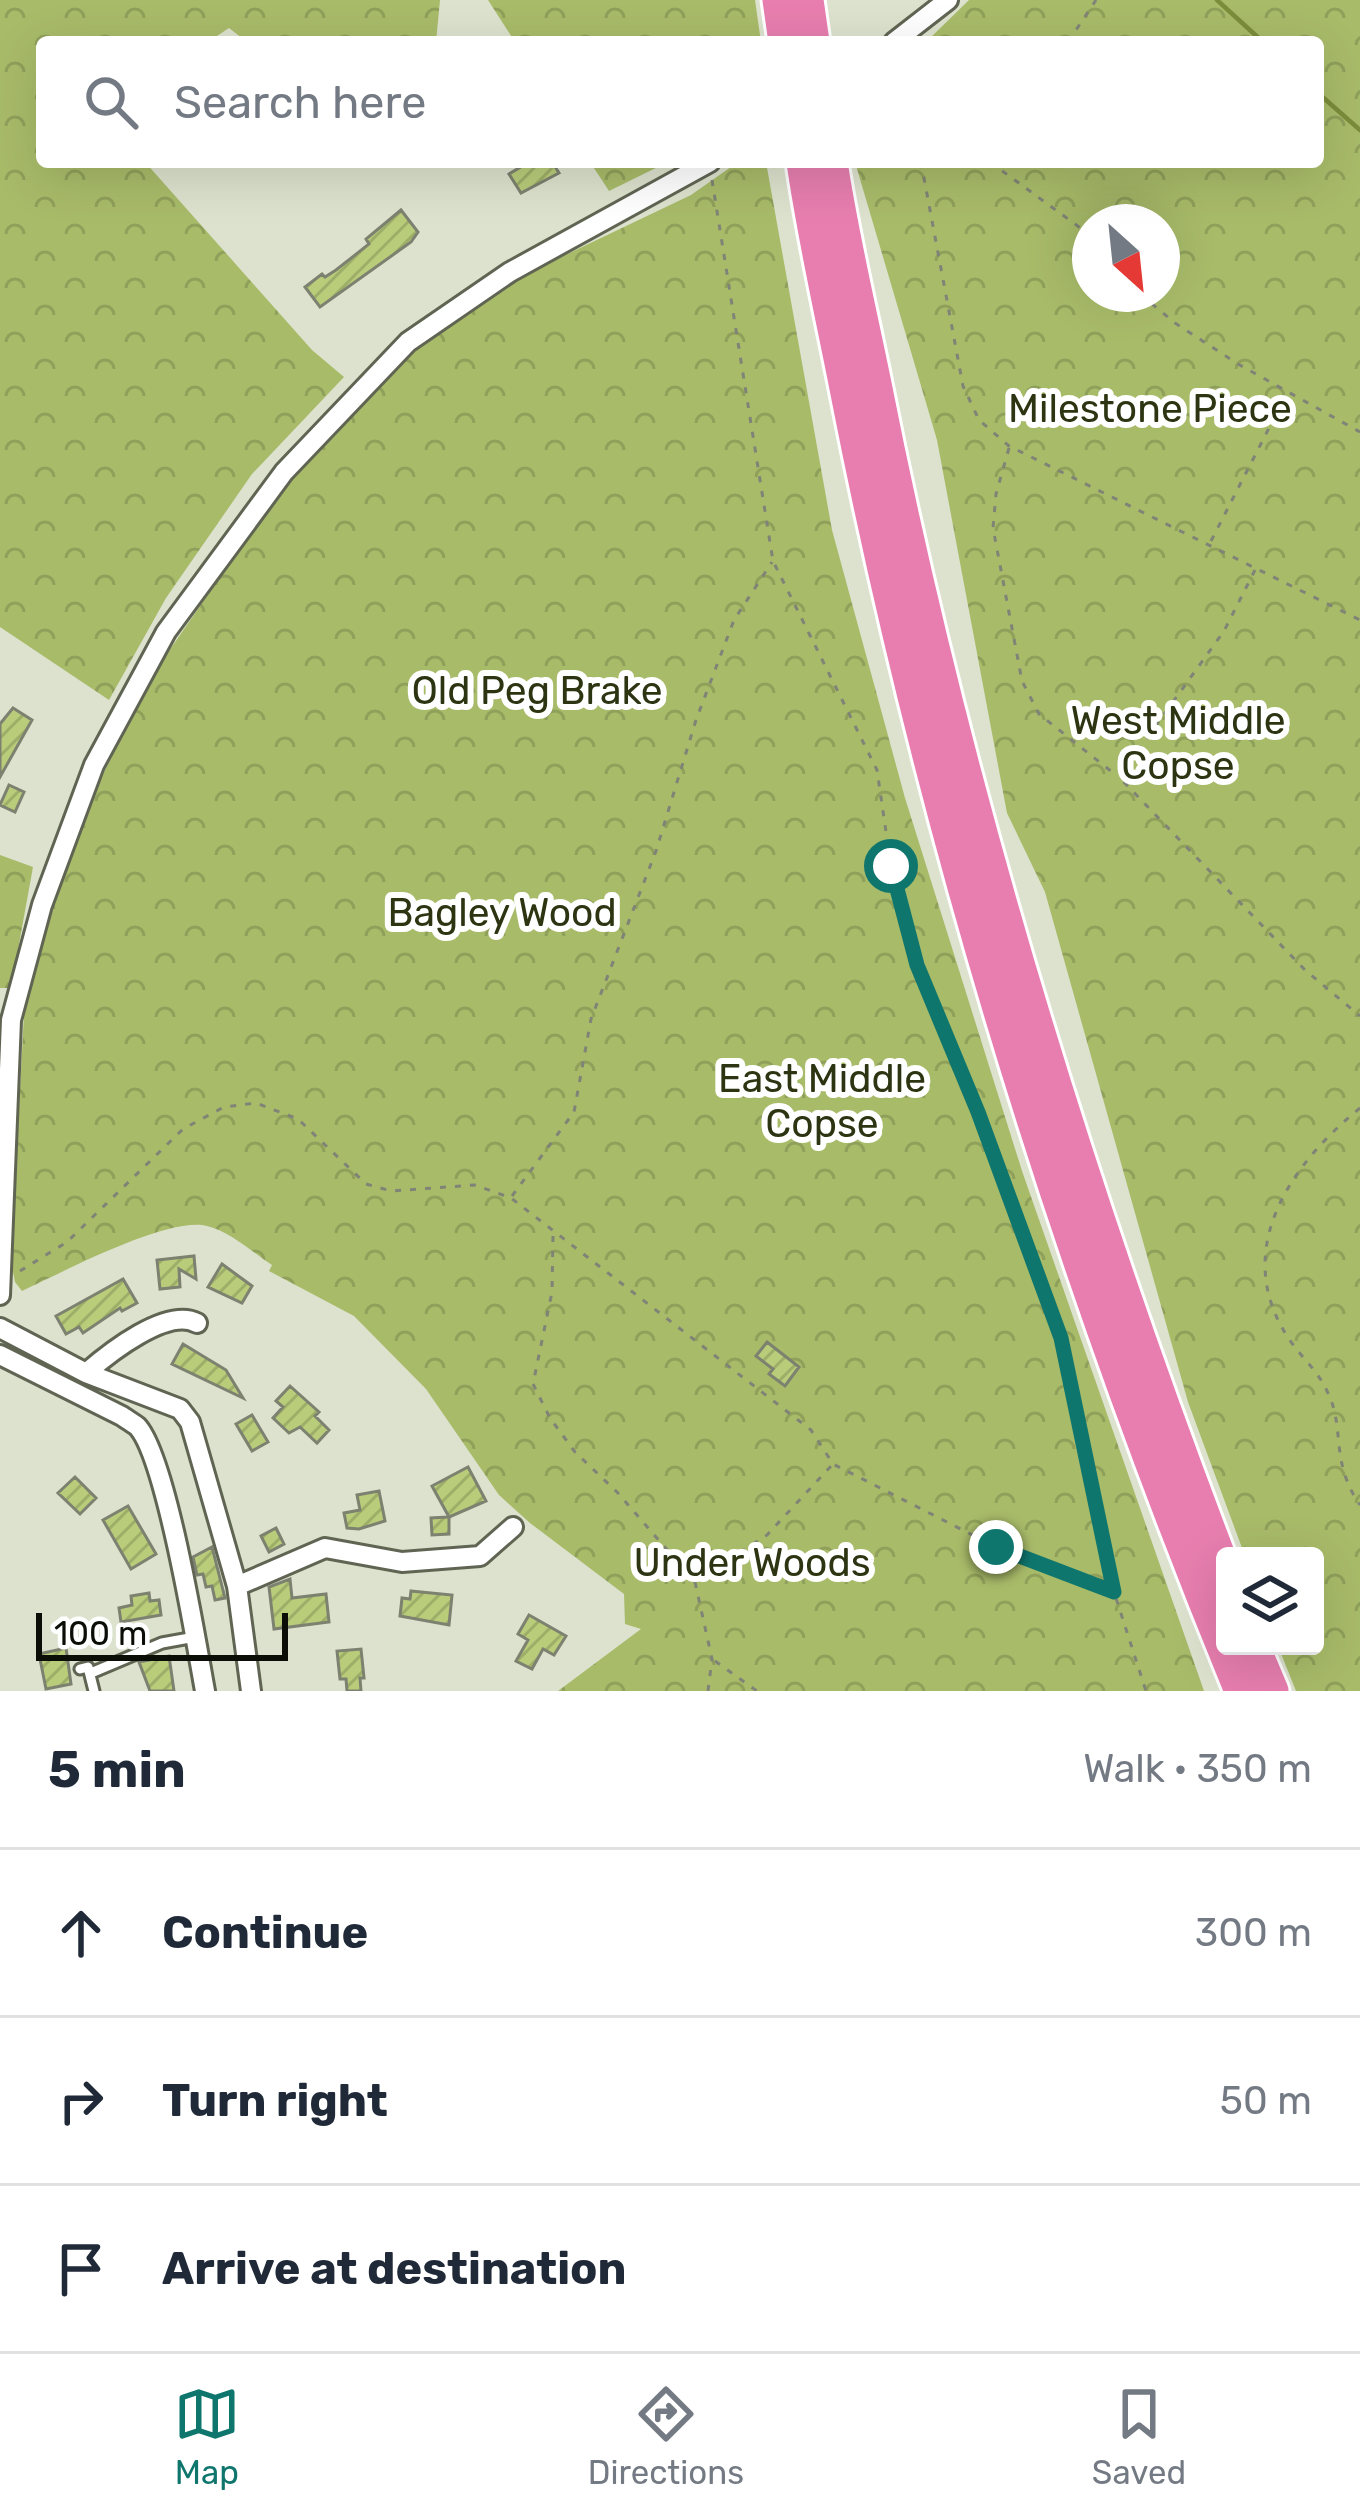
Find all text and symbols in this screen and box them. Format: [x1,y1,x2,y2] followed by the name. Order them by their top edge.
[36,36,1324,168] search box
[78,69,144,135] icon: search
[174,76,426,129] text: Search here
[1072,204,1180,312] north arrow
[1008,386,1292,432] park label: Milestone Piece
[411,668,663,714] park label: Old Peg Brake
[1070,698,1286,789] park label: West Middle Copse
[864,839,918,893] route start
[387,890,617,936] park label: Bagley Wood
[718,1056,926,1147] park label: East Middle Copse
[969,1520,1023,1574] route end
[633,1540,871,1586] park label: Under Woods
[1216,1547,1324,1655] map controls
[1216,1547,1324,1655] button: layers
[36,1607,288,1660] scale bar
[54,1614,147,1653] text: 100 m
[48,1739,186,1800] text: 5 min
[1083,1746,1312,1792] text: Walk · 350 m
[48,1900,114,1966] icon: ahead
[162,1906,368,1959] text: Continue
[1195,1910,1312,1956] text: 300 m
[48,2068,114,2134] icon: right
[162,2074,388,2127] text: Turn right
[1220,2078,1312,2124] text: 50 m
[48,2236,114,2302] icon: arrive
[162,2242,627,2295] text: Arrive at destination
[174,2381,240,2492] tab: Map
[588,2381,744,2492] tab: Directions
[1092,2381,1186,2492] tab: Saved

